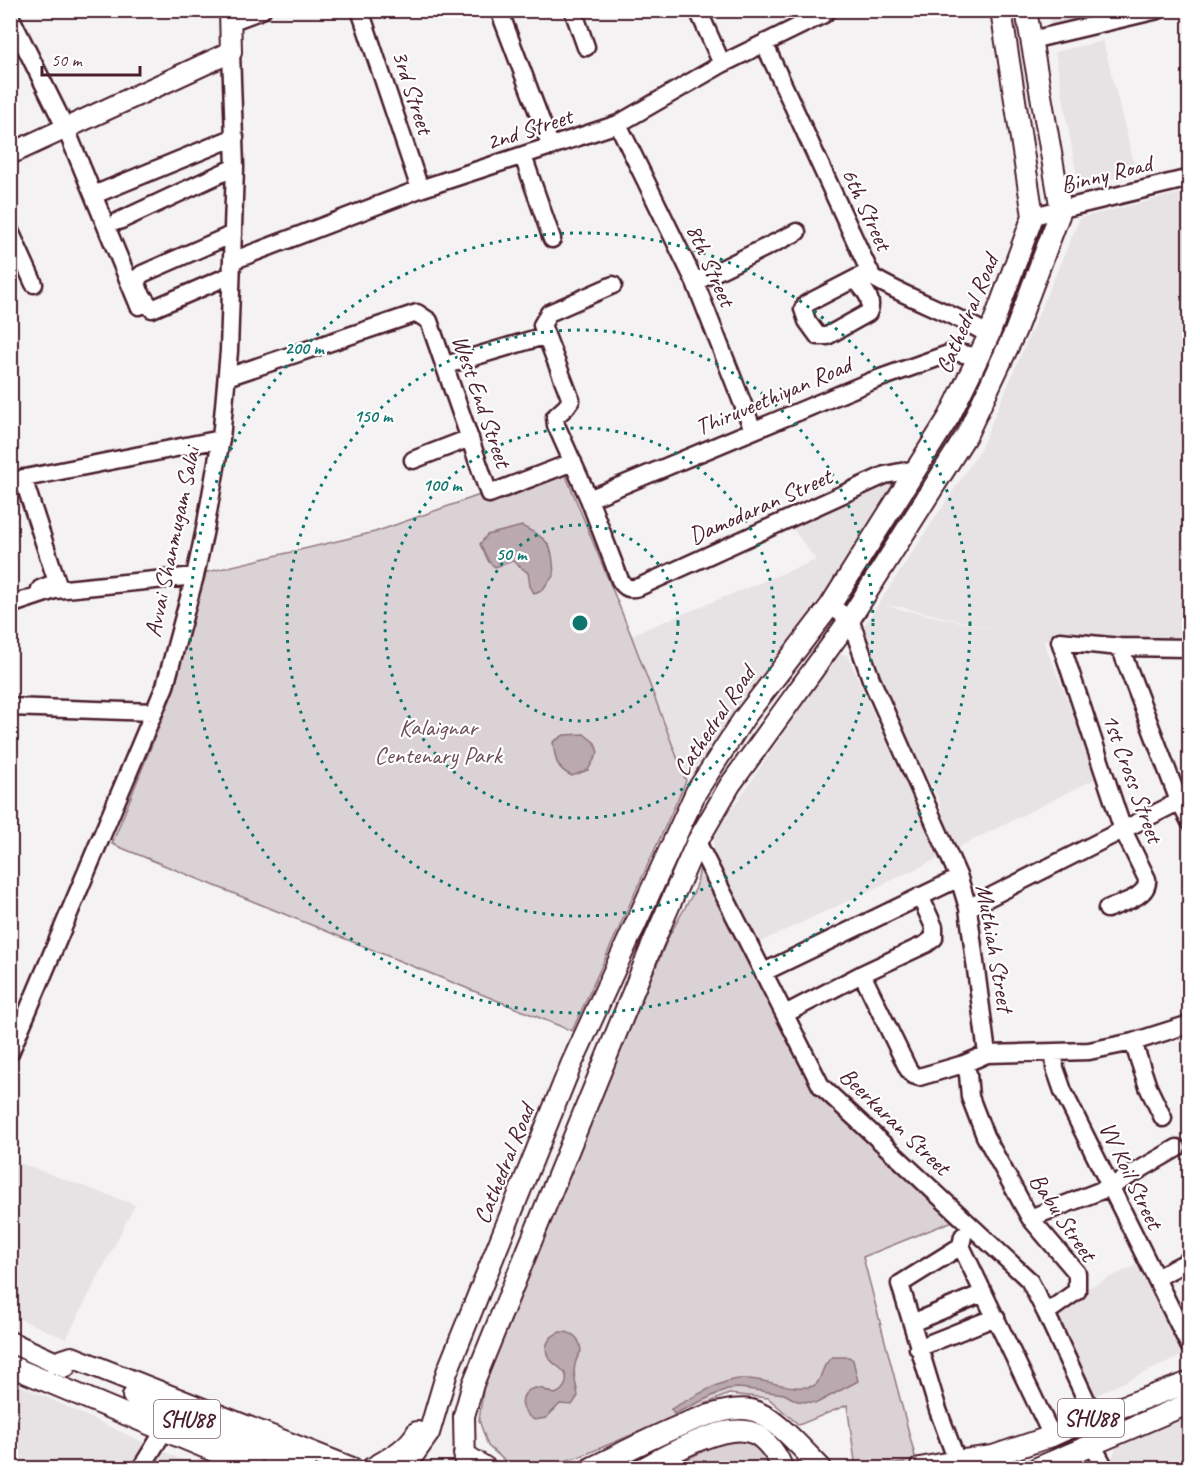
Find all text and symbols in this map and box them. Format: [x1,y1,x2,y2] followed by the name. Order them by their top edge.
[42,39,140,77] scale bar
[385,46,441,140] street label: 3rd Street
[51,49,84,71] text: 50 m
[482,100,578,157] street label: 2nd Street
[1057,147,1158,200] street label: Binny Road
[835,163,900,257] street label: 6th Street
[680,219,743,313] street label: 8th Street
[928,247,1007,378] street label: Cathedral Road
[445,331,519,473] street label: West End Street
[285,337,325,359] text: 200 m
[691,348,859,442] street label: Thiruveethiyan Road
[354,405,394,427] text: 150 m
[137,442,207,640] street label: Avvai Shanmugam Salai
[684,460,838,551] street label: Damodaran Street
[423,474,463,496] text: 100 m
[496,543,528,565] text: 50 m
[570,613,590,633] centre of rings
[666,657,764,782] street label: Cathedral Road
[1096,709,1171,849] street label: 1st Cross Street
[374,712,504,770] park label: Kalaignar Centenary Park
[969,882,1021,1017] street label: Muthiah Street
[833,1061,958,1183] street label: Beerkaran Street
[466,1096,543,1228] street label: Cathedral Road
[1092,1116,1171,1235] street label: VV Koil Street
[1023,1167,1105,1268] street label: Babu Street
[1058,1399,1124,1437] road number: SHU88
[154,1400,220,1438] road number: SHU88

